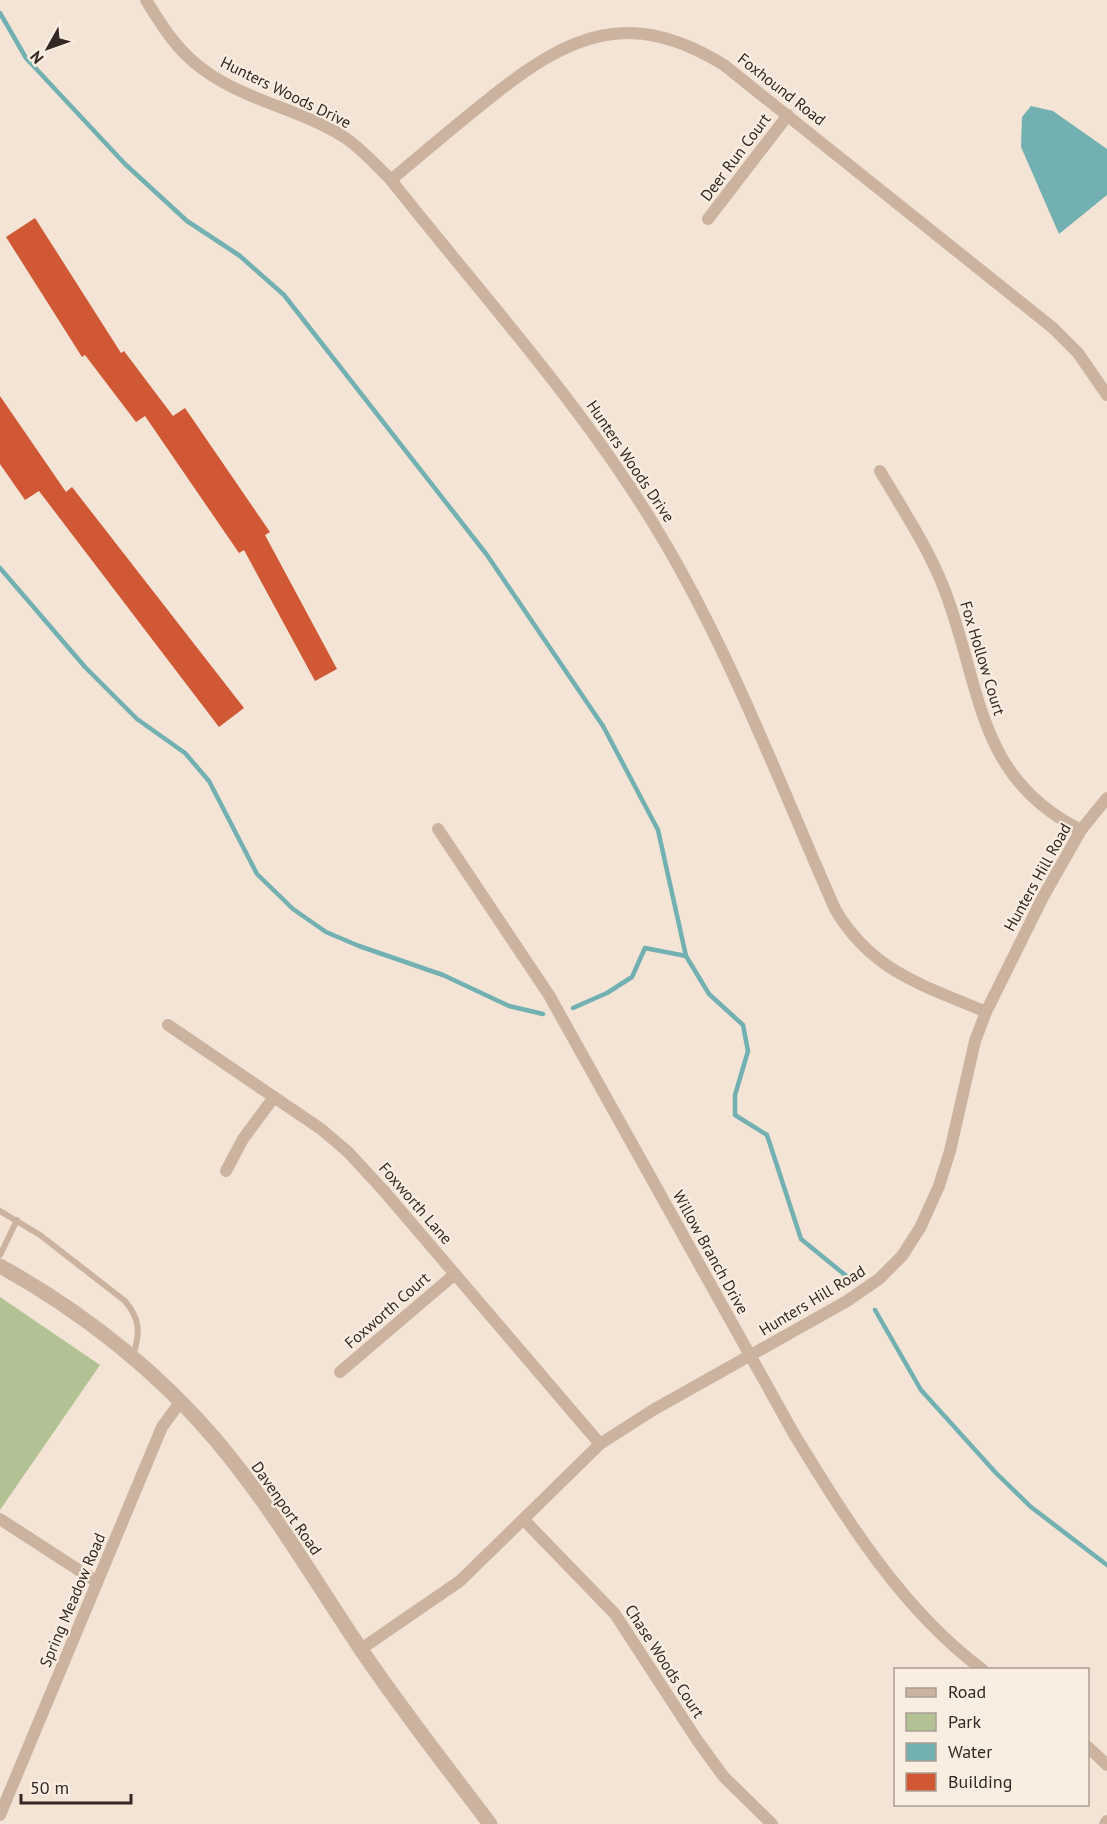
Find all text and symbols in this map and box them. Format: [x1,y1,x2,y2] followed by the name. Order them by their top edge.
[18,18,78,78] north arrow
[25,47,48,68] text: N
[734,48,830,130] street label: Foxhound Road
[217,52,355,132] street label: Hunters Woods Drive
[696,109,775,205] street label: Deer Run Court
[583,396,679,526] street label: Hunters Woods Drive
[956,598,1010,718] street label: Fox Hollow Court
[999,819,1075,935] street label: Hunters Hill Road
[375,1158,457,1248] street label: Foxworth Lane
[669,1187,753,1317] street label: Willow Branch Drive
[755,1260,869,1340] street label: Hunters Hill Road
[340,1267,434,1352] street label: Foxworth Court
[247,1457,327,1559] street label: Davenport Road
[35,1530,109,1670] street label: Spring Meadow Road
[621,1601,709,1722] street label: Chase Woods Court
[894,1668,1089,1806] legend
[948,1680,986,1703] text: Road
[948,1710,981,1733] text: Park
[948,1740,992,1763] text: Water
[21,1767,130,1805] scale bar
[948,1770,1012,1793] text: Building
[30,1776,69,1799] text: 50 m

